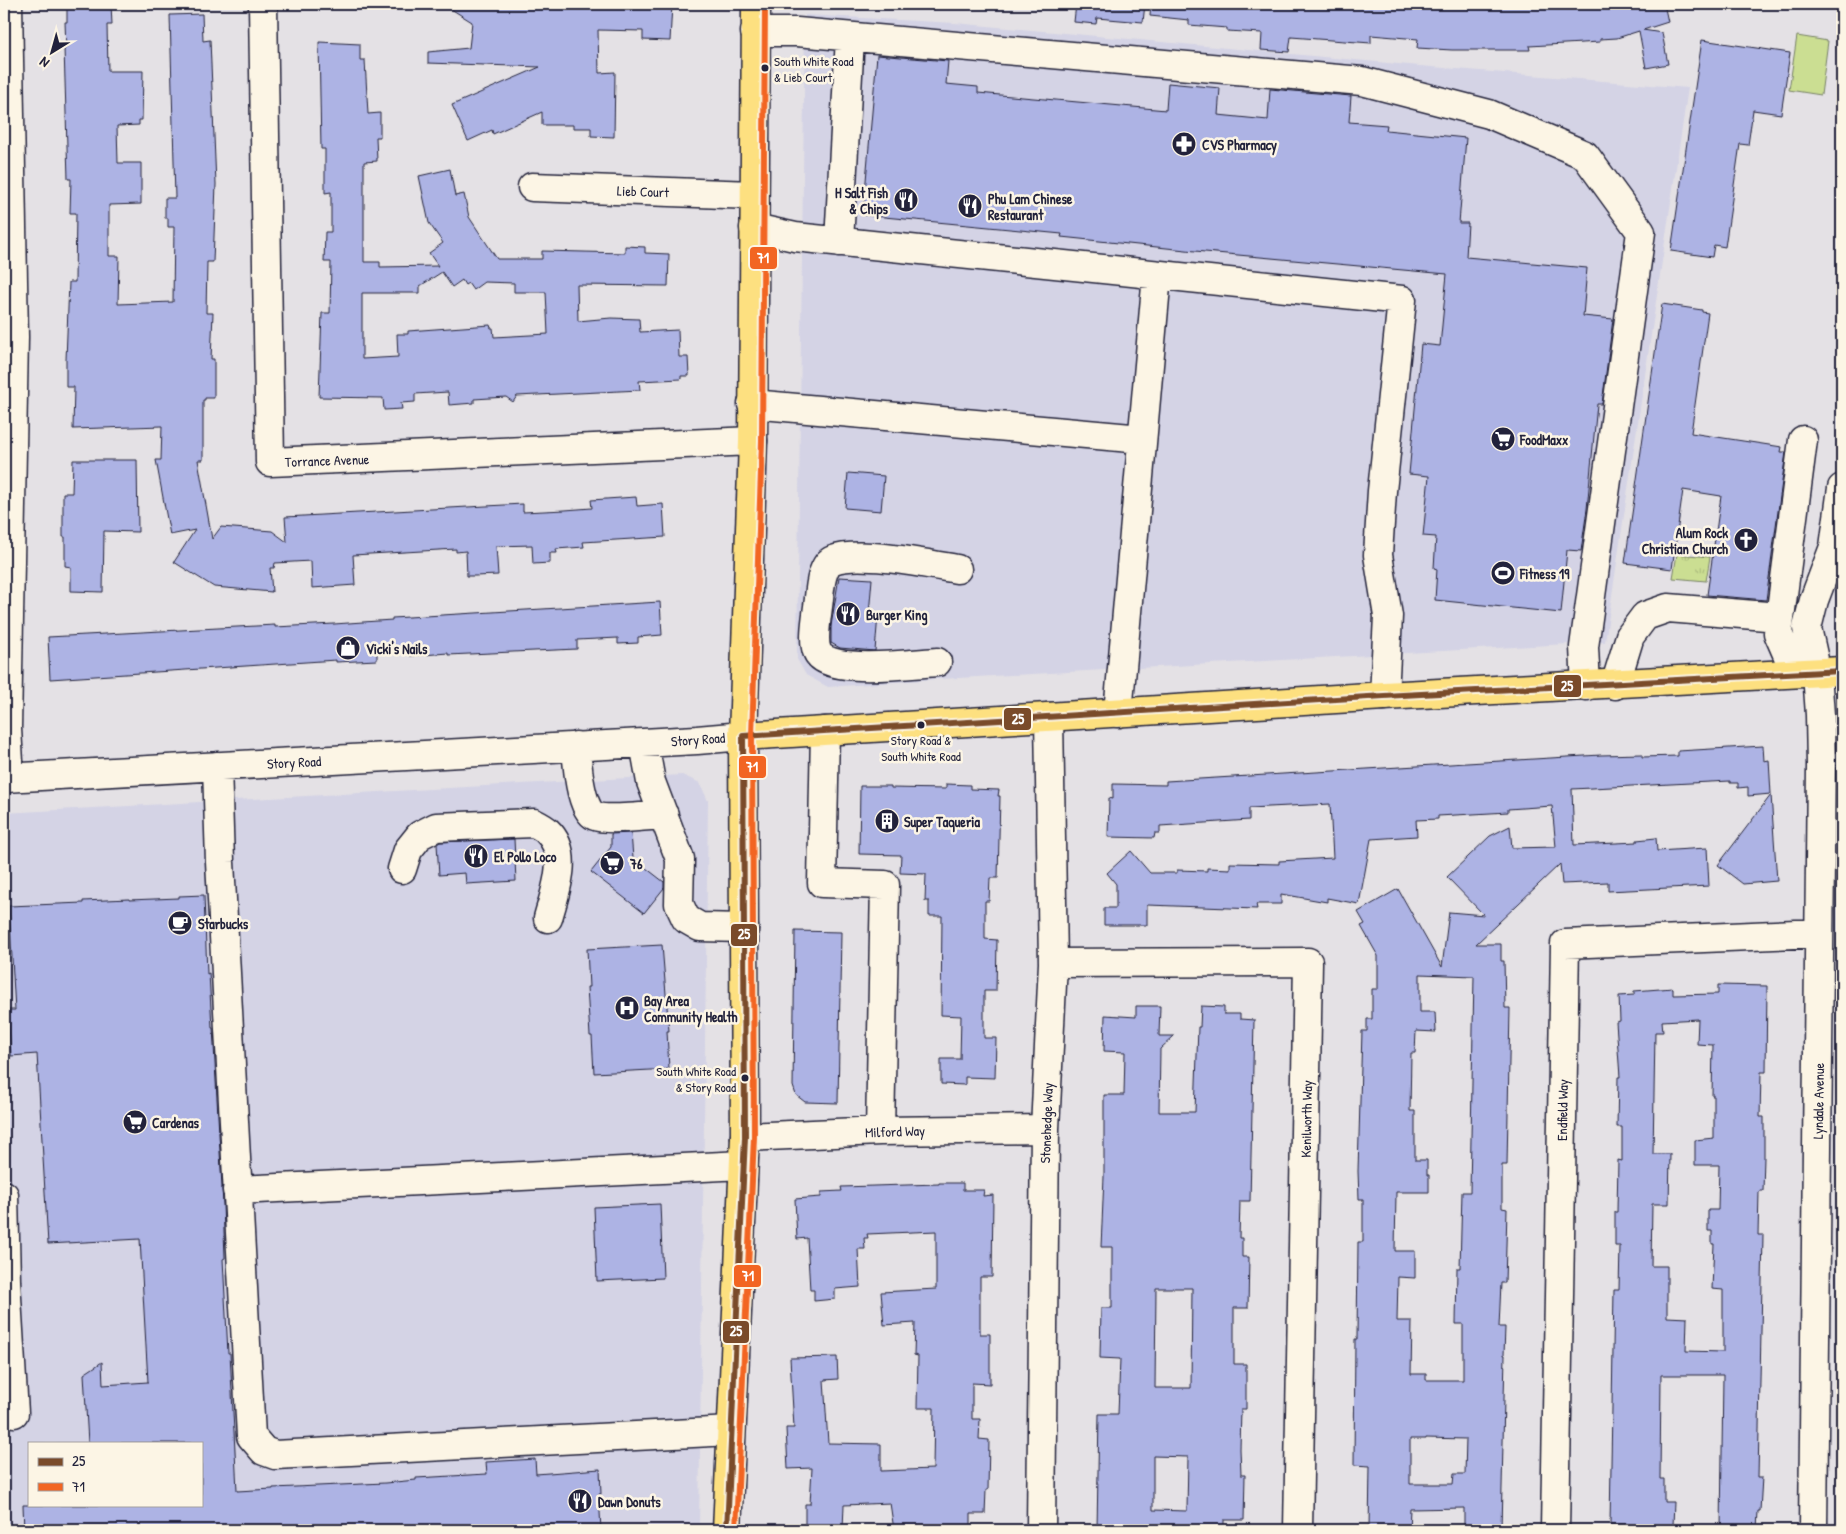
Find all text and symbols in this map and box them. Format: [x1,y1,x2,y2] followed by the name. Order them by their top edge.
[28,28,78,78] north arrow
[774,52,854,86] place label: South White Road & Lieb Court
[35,53,53,73] text: N
[760,63,770,73] marker: South White Road & Lieb Court
[1171,131,1197,157] pharmacy icon: CVS Pharmacy
[1202,135,1277,156] place label: CVS Pharmacy
[617,181,670,201] street label: Lieb Court
[835,183,889,220] place label: H Salt Fish & Chips
[893,187,919,213] restaurant icon: H Salt Fish & Chips
[988,189,1073,224] place label: Phu Lam Chinese Restaurant
[957,193,983,219] restaurant icon: Phu Lam Chinese Restaurant
[749,246,778,270] line badge: 71
[756,248,769,267] text: 71
[1490,426,1516,452] supermarket icon: FoodMaxx
[1519,430,1568,449] place label: FoodMaxx
[284,449,370,471] street label: Torrance Avenue
[1642,523,1728,558] place label: Alum Rock Christian Church
[1733,527,1759,553] church icon: Alum Rock Christian Church
[1490,560,1516,586] sports icon: Fitness 19
[1519,564,1570,583] place label: Fitness 19
[835,601,861,627] restaurant icon: Burger King
[866,605,928,626] place label: Burger King
[335,635,361,661] shop icon: Vicki's Nails
[366,639,428,658] place label: Vicki's Nails
[1553,674,1582,698] line badge: 25
[1561,676,1573,695] text: 25
[1003,707,1032,731] line badge: 25
[1012,709,1024,728] text: 25
[916,720,926,730] marker: Story Road & South White Road
[670,728,726,751] street label: Story Road
[881,731,961,765] place label: Story Road & South White Road
[266,751,322,774] street label: Story Road
[738,755,767,779] line badge: 71
[745,757,758,776] text: 71
[874,808,900,834] building icon: Super Taqueria
[904,812,980,833] place label: Super Taqueria
[463,843,489,869] restaurant icon: El Pollo Loco
[494,847,557,866] place label: El Pollo Loco
[599,850,625,876] supermarket icon: 76
[629,854,643,873] place label: 76
[167,910,193,936] cafe icon: Starbucks
[198,914,249,933] place label: Starbucks
[730,923,758,947] line badge: 25
[738,924,750,943] text: 25
[644,991,738,1028] place label: Bay Area Community Health
[614,995,640,1021] hospital icon: Bay Area Community Health
[656,1062,736,1096] place label: South White Road & Story Road
[1808,1062,1829,1139] street label: Lyndale Avenue
[740,1073,750,1083] marker: South White Road & Story Road
[1552,1079,1573,1141] street label: Endfield Way
[1296,1080,1317,1158] street label: Kenilworth Way
[1035,1082,1058,1164] street label: Stonehedge Way
[122,1109,148,1135] supermarket icon: Cardenas
[152,1113,199,1132] place label: Cardenas
[865,1120,925,1143] street label: Milford Way
[733,1264,762,1288] line badge: 71
[741,1266,754,1285] text: 71
[722,1320,750,1344] line badge: 25
[730,1321,742,1340] text: 25
[28,1442,202,1506] legend
[72,1450,86,1471] text: 25
[72,1476,85,1497] text: 71
[567,1488,593,1514] restaurant icon: Dawn Donuts
[598,1492,661,1511] place label: Dawn Donuts

